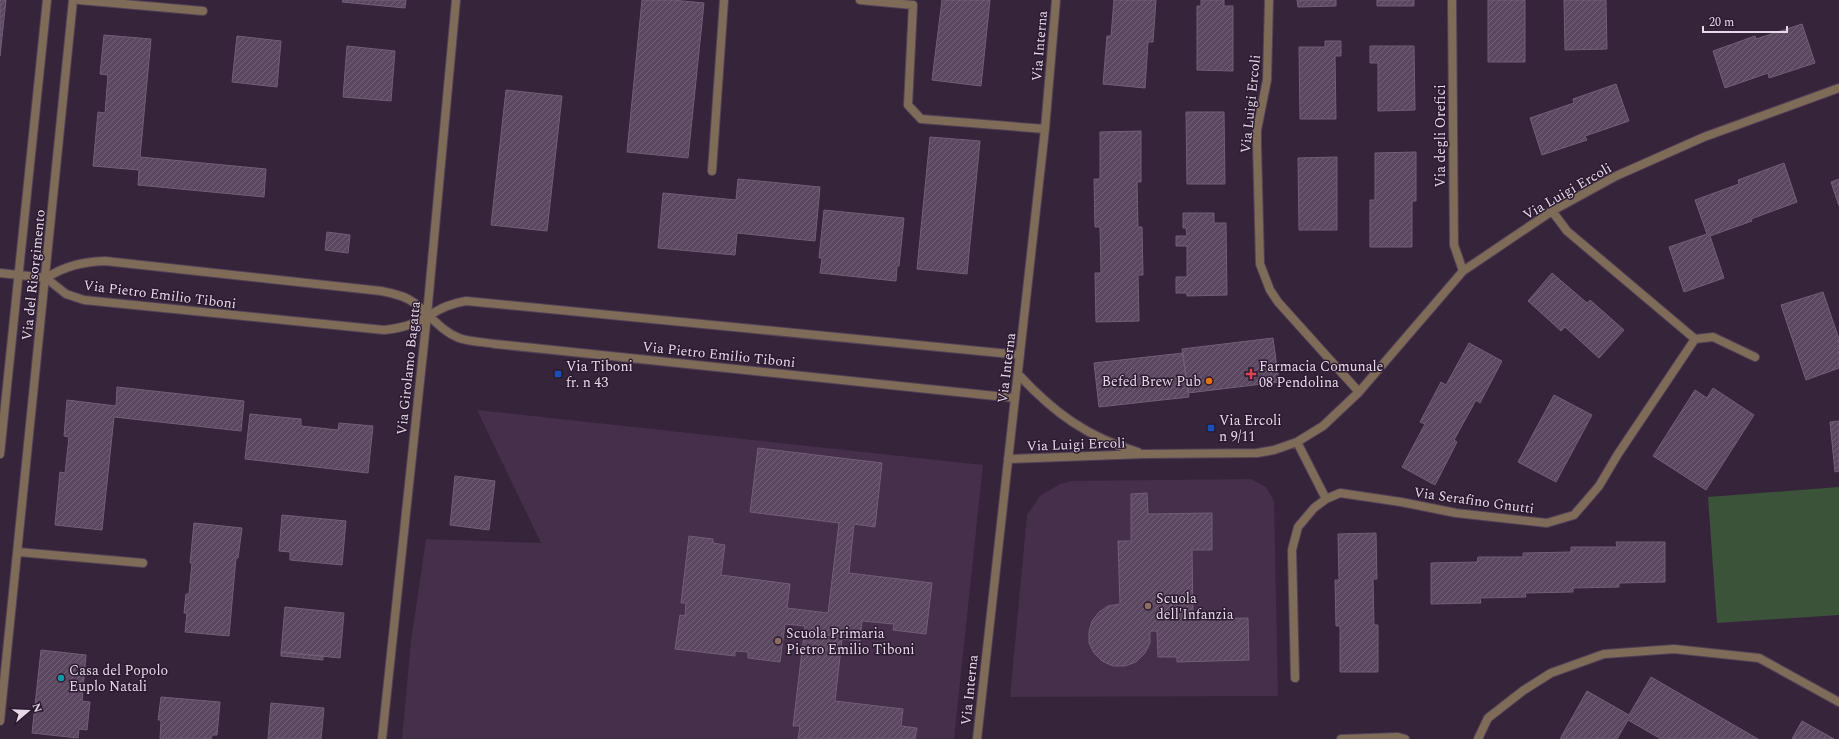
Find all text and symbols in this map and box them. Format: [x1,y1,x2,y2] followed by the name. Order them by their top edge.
[1703,8,1787,34] scale bar
[1026,10,1053,82] street label: Via Interna
[1709,13,1734,32] text: 20 m
[1235,54,1266,154] street label: Via Luigi Ercoli
[1430,84,1451,188] street label: Via degli Orefici
[1519,158,1615,225] street label: Via Luigi Ercoli
[16,209,51,342] street label: Via del Risorgimento
[82,275,237,314] street label: Via Pietro Emilio Tiboni
[391,300,426,436] street label: Via Girolamo Bagatta
[992,331,1021,405] street label: Via Interna
[641,336,796,373] street label: Via Pietro Emilio Tiboni
[566,356,633,393] place label: Via Tiboni fr. n 43
[1259,356,1384,393] place label: Farmacia Comunale 08 Pendolina
[553,369,563,379] marker: Via Tiboni fr. n 43
[1246,369,1256,379] marker: Farmacia Comunale 08 Pendolina
[1102,371,1201,392] place label: Befed Brew Pub
[1204,376,1214,386] marker: Befed Brew Pub
[1219,410,1282,447] place label: Via Ercoli n 9/11
[1206,423,1216,433] marker: Via Ercoli n 9/11
[1026,432,1126,457] street label: Via Luigi Ercoli
[1412,482,1536,519] street label: Via Serafino Gnutti
[1156,588,1234,625] place label: Scuola dell'Infanzia
[1143,601,1153,611] marker: Scuola dell'Infanzia
[786,623,915,660] place label: Scuola Primaria Pietro Emilio Tiboni
[773,636,783,646] marker: Scuola Primaria Pietro Emilio Tiboni
[955,654,984,726] street label: Via Interna
[69,660,168,697] place label: Casa del Popolo Euplo Natali
[56,673,66,683] marker: Casa del Popolo Euplo Natali
[8,691,48,731] north arrow
[27,701,46,715] text: N

